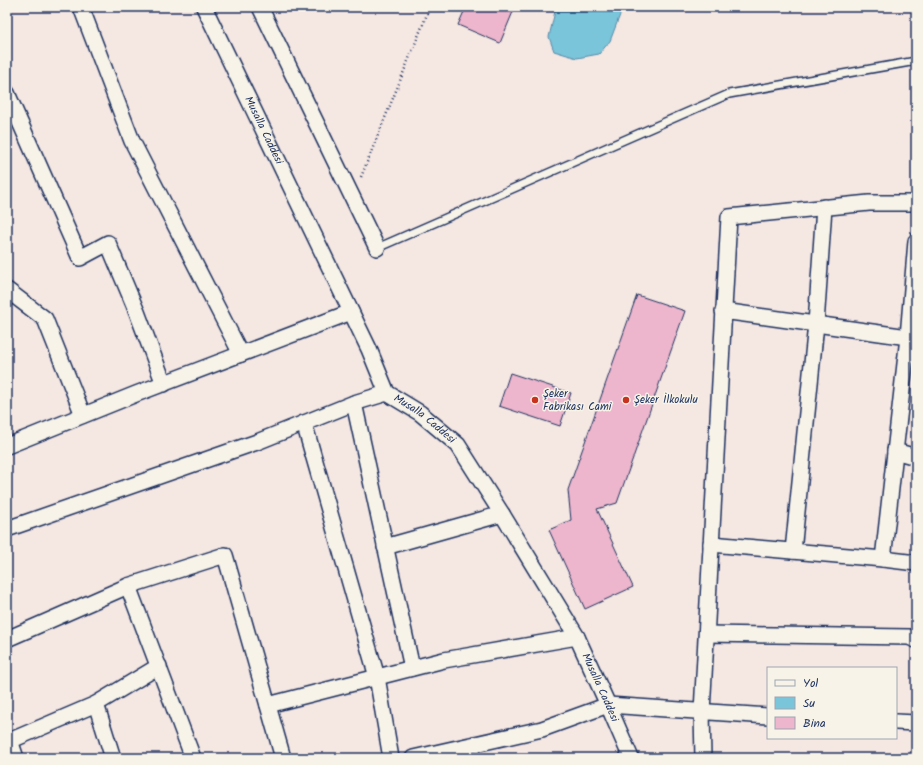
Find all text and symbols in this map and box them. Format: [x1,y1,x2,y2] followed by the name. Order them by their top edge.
[239,93,288,168] street label: Musalla Caddesi
[543,385,612,416] place label: Şeker Fabrikası Cami
[390,390,460,449] street label: Musalla Caddesi
[634,391,698,409] place label: Şeker İlkokulu
[530,395,540,405] marker: Şeker Fabrikası Cami
[621,395,631,405] marker: Şeker İlkokulu
[577,650,623,725] street label: Musalla Caddesi
[767,667,897,739] legend
[803,674,818,693] text: Yol
[803,694,815,713] text: Su
[803,714,826,733] text: Bina

